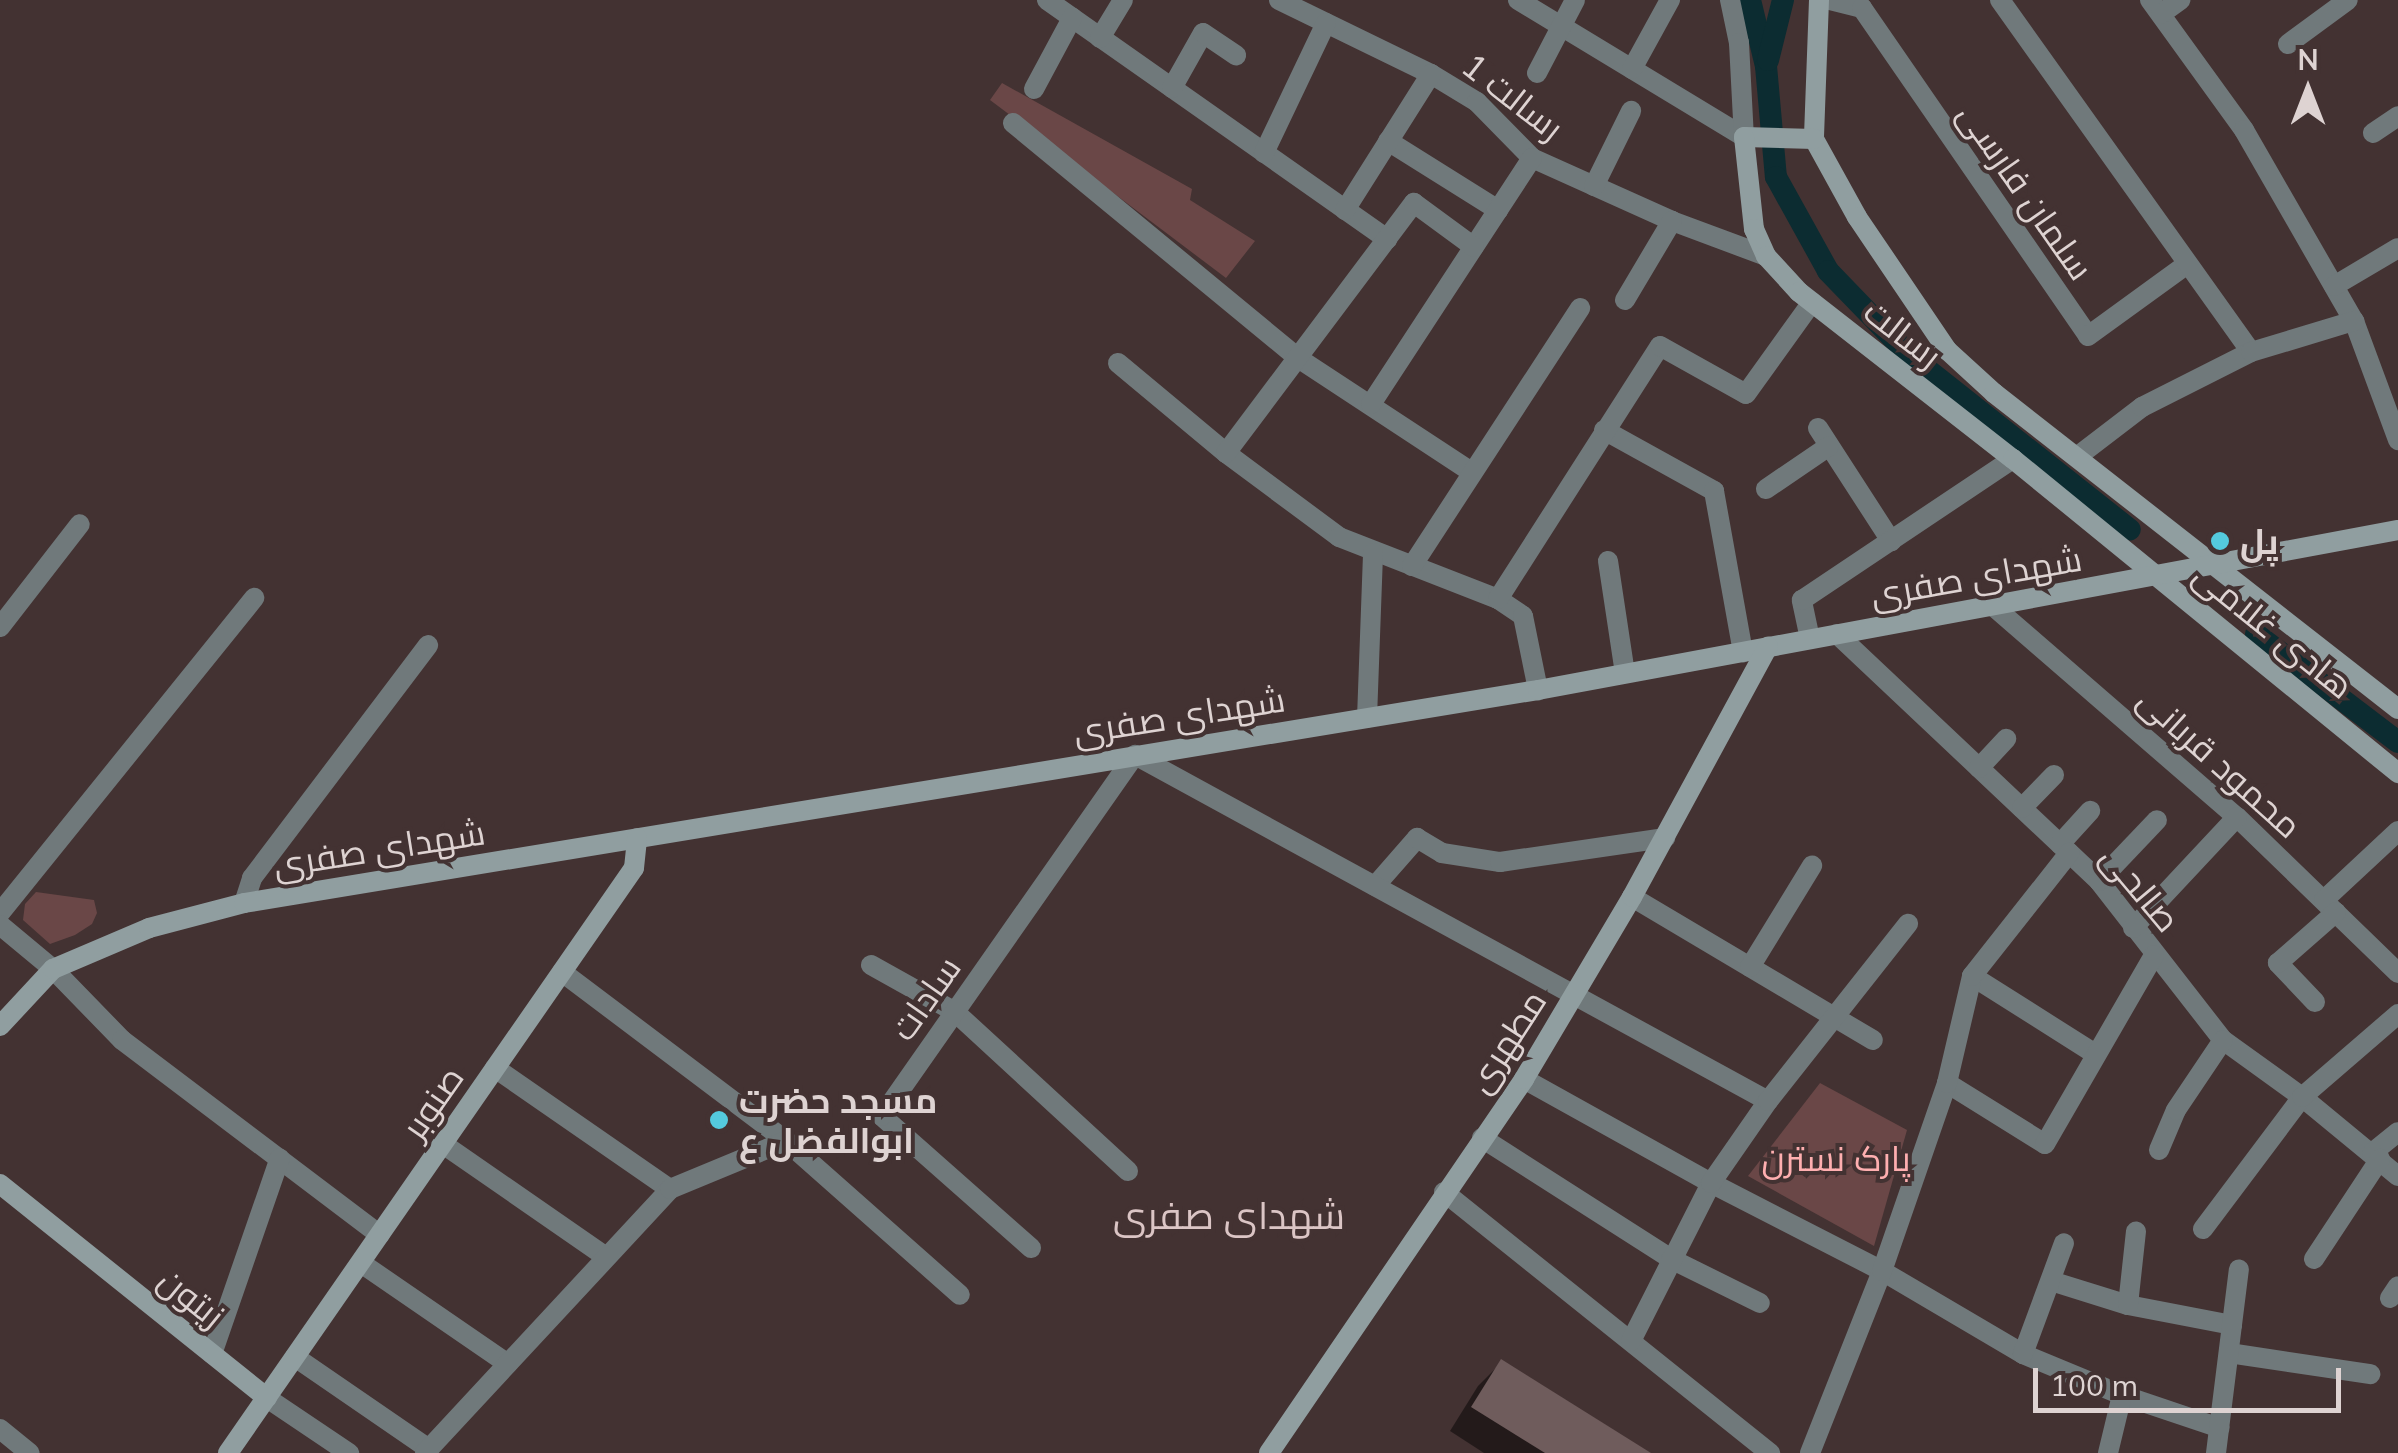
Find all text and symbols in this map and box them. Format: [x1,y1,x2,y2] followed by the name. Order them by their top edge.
[2258,40,2358,140] north arrow
[2297,42,2319,77] text: N
[1454,43,1572,149] street label: رسالت 1
[1950,94,2102,288] street label: سلمان فارسی
[1856,290,1950,376] street label: رسالت
[2240,520,2278,562] place label: پل
[2209,530,2231,552] marker: پل
[1867,537,2085,615] street label: شهدای صفری
[2186,553,2362,707] street label: هادی غلامی
[1070,678,1288,752] street label: شهدای صفری
[2130,678,2310,846] street label: محمود قربانی
[270,811,488,885] street label: شهدای صفری
[2093,836,2189,940] street label: صالحی
[881,948,969,1048] street label: سادات
[1457,982,1555,1100] street label: مطهری
[392,1058,472,1146] street label: صنوبر
[739,1079,937,1161] place label: مسجد حضرت ابوالفضل ع
[708,1109,730,1131] marker: مسجد حضرت ابوالفضل ع
[1762,1137,1910,1179] park label: پارک نسترن
[1113,1193,1345,1239] district label: شهدای صفری
[151,1258,233,1336] street label: زیتون
[2038,1348,2346,1410] scale bar
[2050,1366,2138,1404] text: 100 m

